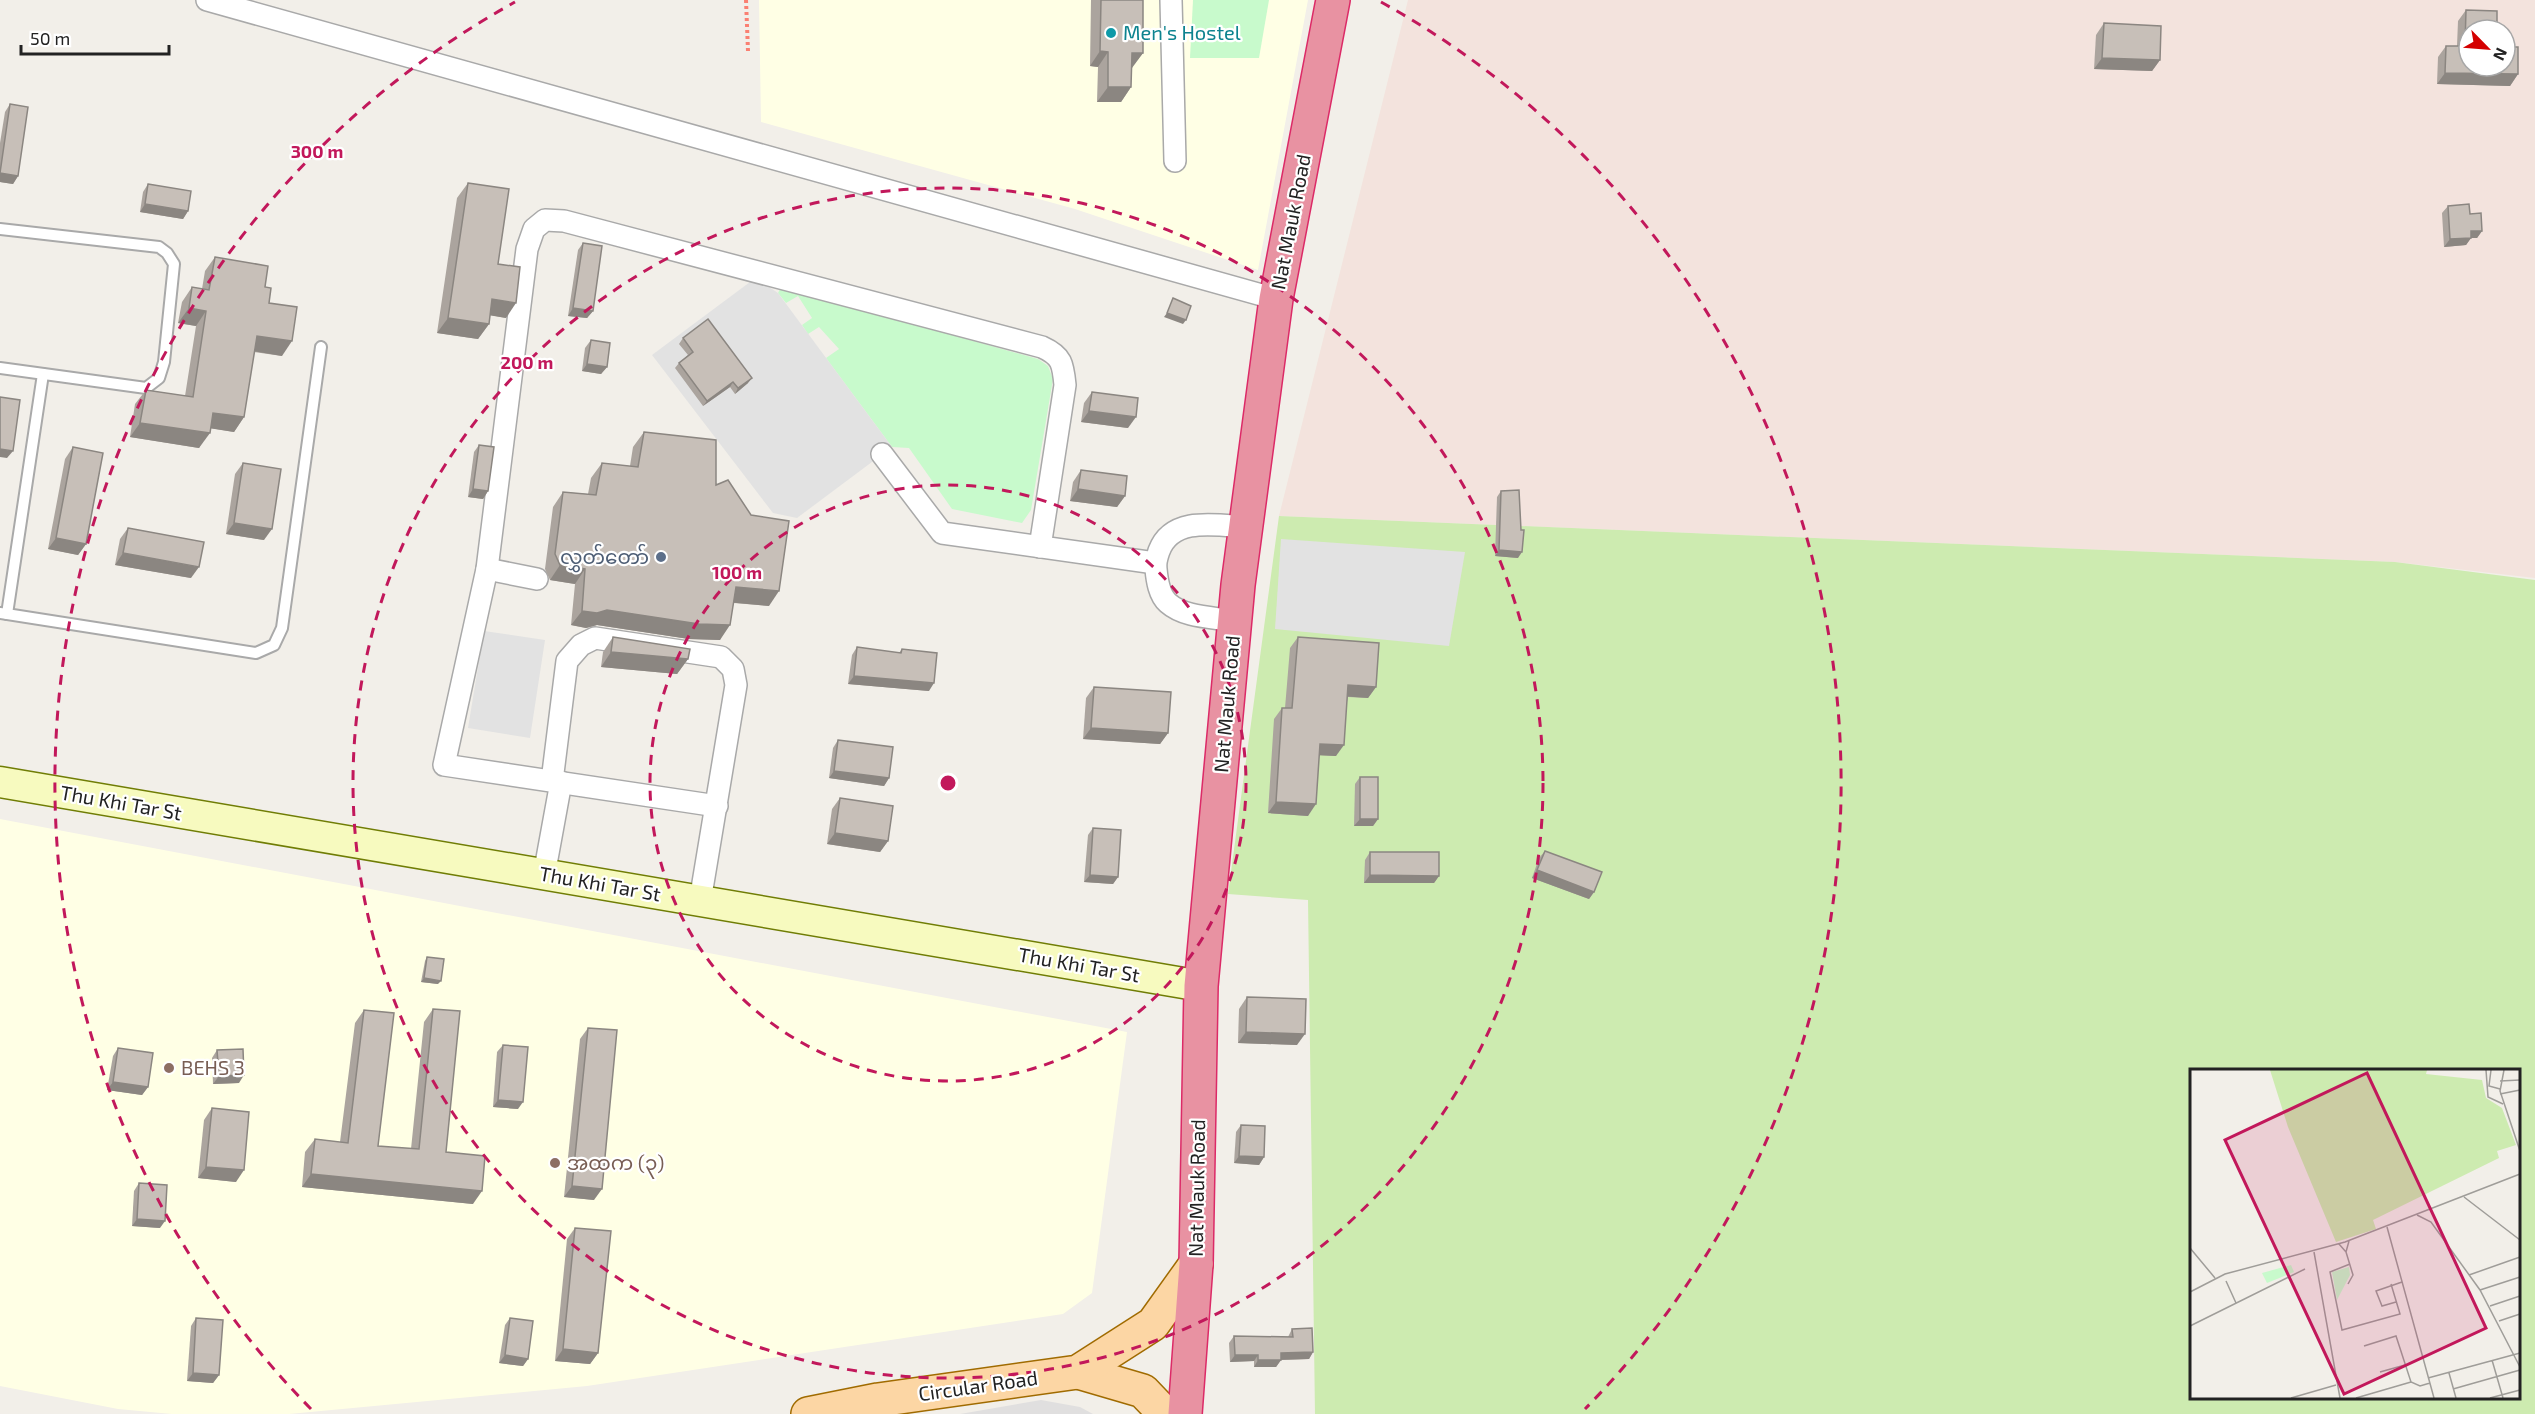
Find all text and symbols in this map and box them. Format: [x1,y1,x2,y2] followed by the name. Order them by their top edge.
[21,18,170,56] scale bar
[2457,18,2517,78] north arrow
[1123,20,1241,44] place label: Men's Hostel
[1104,26,1118,40] marker: Men's Hostel
[30,27,70,49] text: 50 m
[2490,45,2512,64] text: N
[291,140,343,162] text: 300 m
[1265,152,1315,292] street label: Nat Mauk Road
[501,351,553,373] text: 200 m
[560,543,649,573] place label: လွှတ်တော်
[654,550,668,564] marker: လွှတ်တော်
[712,561,762,583] text: 100 m
[1208,634,1244,773] street label: Nat Mauk Road
[938,773,958,793] centre of rings
[59,780,184,825] street label: Thu Khi Tar St
[538,861,663,906] street label: Thu Khi Tar St
[1017,942,1142,987] street label: Thu Khi Tar St
[181,1055,245,1079] place label: BEHS 3
[162,1061,176,1075] marker: BEHS 3
[2190,1069,2520,1399] inset map
[1183,1119,1209,1257] street label: Nat Mauk Road
[567,1150,665,1179] place label: အထက (၃)
[548,1156,562,1170] marker: အထက (၃)
[917,1365,1039,1405] street label: Circular Road

